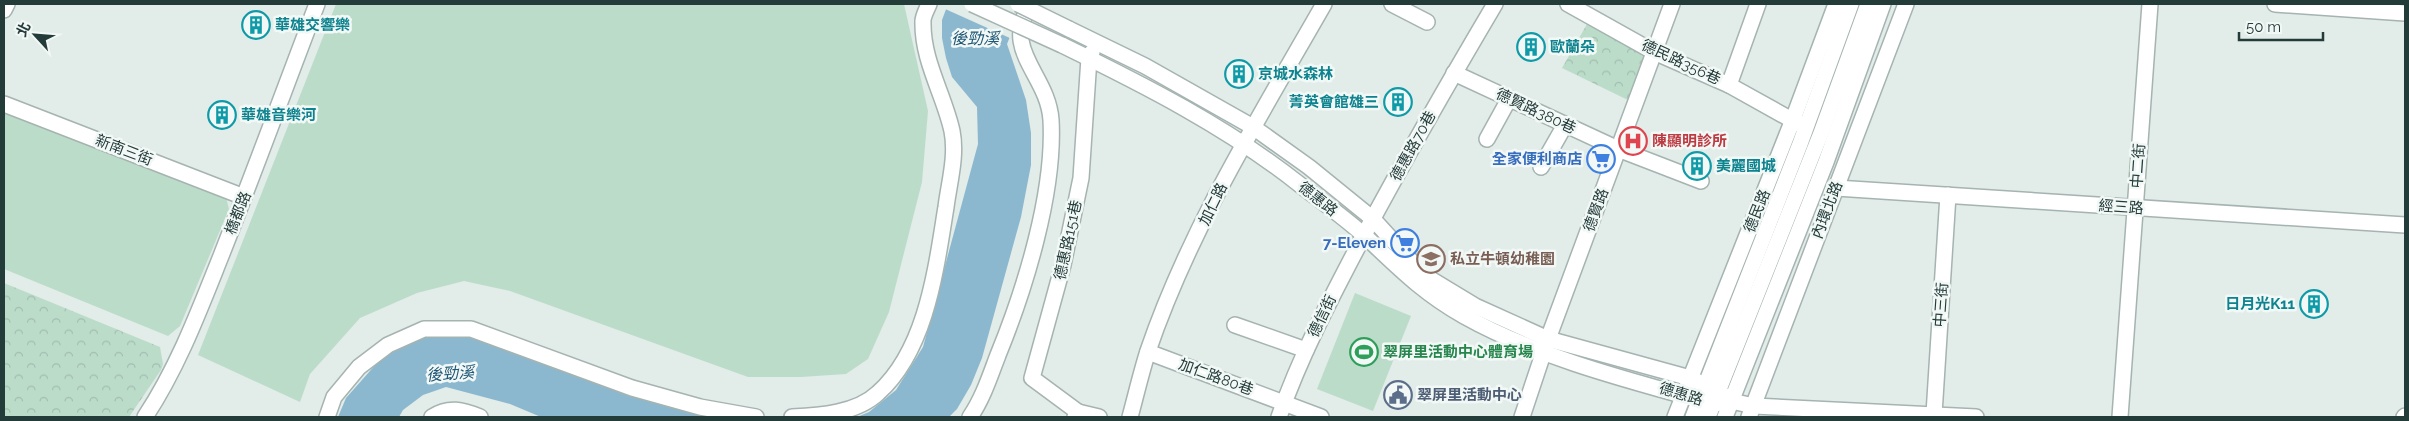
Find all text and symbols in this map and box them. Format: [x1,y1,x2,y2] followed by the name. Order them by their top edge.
[10,10,60,60] north arrow
[241,10,271,40] building icon: 華雄交響樂
[2239,10,2323,42] scale bar
[275,16,350,34] place label: 華雄交響樂
[2246,18,2281,36] text: 50 m
[13,20,34,39] text: 北
[951,29,1001,48] water label: 後勁溪
[1516,32,1546,62] building icon: 歐蘭朵
[1639,36,1723,88] street label: 德民路356巷
[1550,38,1595,56] place label: 歐蘭朵
[1224,59,1254,89] building icon: 京城水森林
[1258,65,1333,83] place label: 京城水森林
[1493,85,1579,137] street label: 德賢路380巷
[1383,87,1413,117] building icon: 菁英會館雄三
[1289,93,1379,111] place label: 菁英會館雄三
[207,100,237,130] building icon: 華雄音樂河
[241,106,316,124] place label: 華雄音樂河
[1386,108,1440,184] street label: 德惠路70巷
[1618,126,1648,156] hospital icon: 陳顯明診所
[93,131,155,169] street label: 新南三街
[1652,132,1727,150] place label: 陳顯明診所
[2127,143,2149,189] street label: 中二街
[1586,144,1616,174] supermarket icon: 全家便利商店
[1492,150,1582,168] place label: 全家便利商店
[1682,151,1712,181] building icon: 美麗國城
[1716,157,1776,175] place label: 美麗國城
[1295,178,1341,220] street label: 德惠路
[1808,179,1846,241] street label: 內環北路
[1195,180,1231,228] street label: 加仁路
[1580,186,1612,234] street label: 德賢路
[1740,187,1774,235] street label: 德民路
[221,189,255,237] street label: 橋都路
[2098,196,2144,218] street label: 經三路
[1051,199,1085,281] street label: 德惠路151巷
[1390,228,1420,258] supermarket icon: 7-Eleven
[1323,234,1386,252] place label: 7-Eleven
[1416,244,1446,274] school or university icon: 私立牛頓幼稚園
[1450,250,1555,268] place label: 私立牛頓幼稚園
[1930,282,1952,328] street label: 中三街
[2299,289,2329,319] building icon: 日月光K11
[1304,292,1340,340] street label: 德信街
[2225,295,2296,313] place label: 日月光K11
[1349,337,1379,367] sports icon: 翠屏里活動中心體育場
[1383,343,1533,361] place label: 翠屏里活動中心體育場
[1176,355,1256,399] street label: 加仁路80巷
[425,362,477,385] water label: 後勁溪
[1657,379,1705,409] street label: 德惠路
[1383,380,1413,410] public building icon: 翠屏里活動中心
[1417,386,1522,404] place label: 翠屏里活動中心

